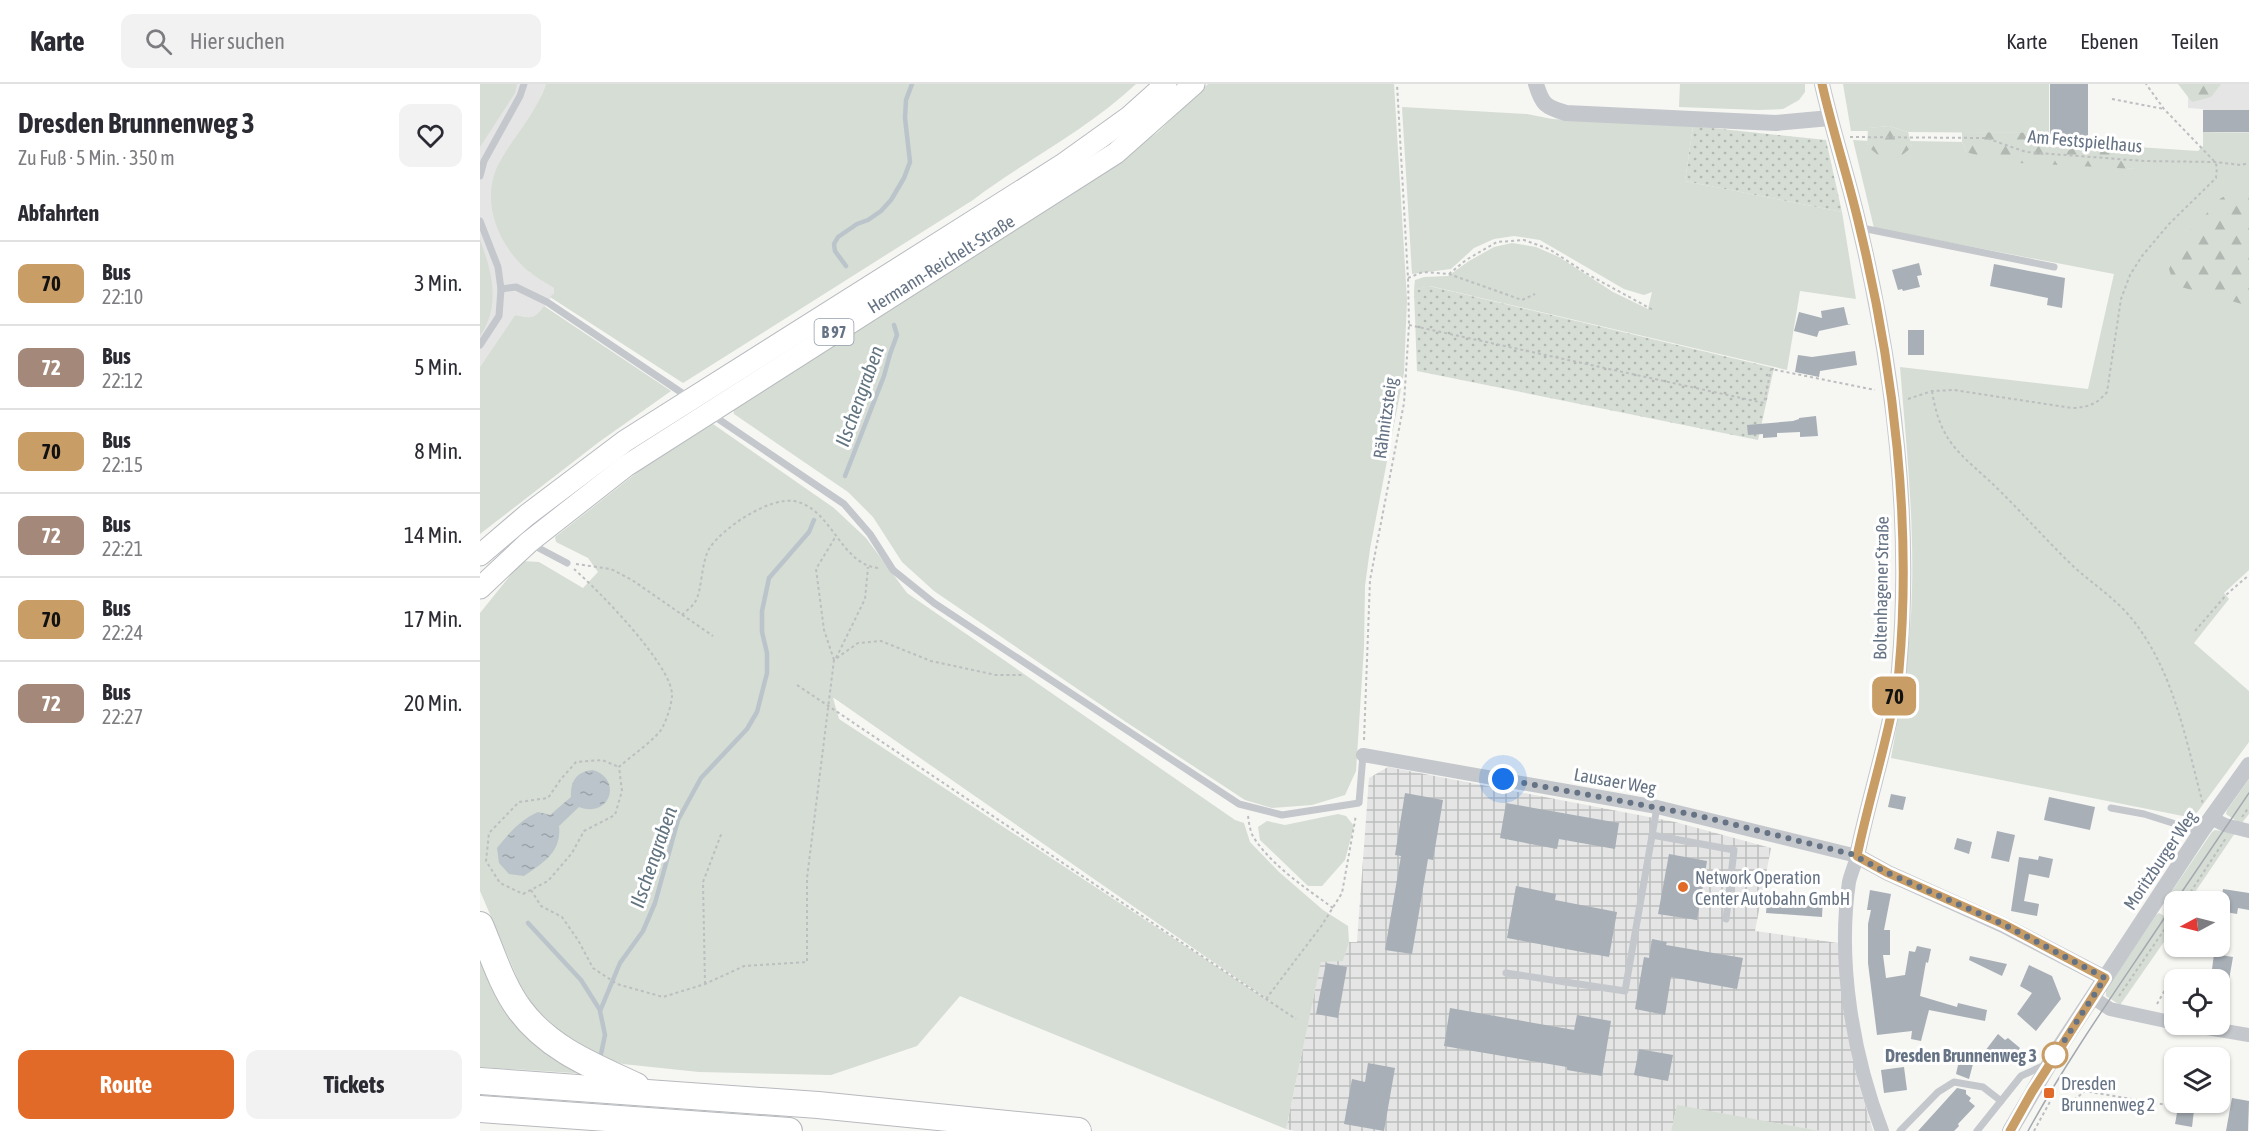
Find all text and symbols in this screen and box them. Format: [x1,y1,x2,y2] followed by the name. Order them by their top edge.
[121,14,541,68] search box
[30,25,85,57] text: Karte
[142,25,175,58] icon: search
[190,28,285,54] text: Hier suchen
[2006,29,2047,53] text: Karte
[2080,29,2139,53] text: Ebenen
[2172,29,2219,53] text: Teilen
[399,104,462,167] button: heart
[18,107,255,139] text: Dresden Brunnenweg 3
[2027,126,2143,156] street label: Am Festspielhaus
[18,146,175,169] text: Zu Fuß · 5 Min. · 350 m
[18,200,99,226] text: Abfahrten
[864,210,1018,318] street label: Hermann-Reichelt-Straße
[102,259,131,285] text: Bus
[414,270,462,296] text: 3 Min.
[41,271,61,295] text: 70
[102,285,143,308] text: 22:10
[814,319,854,345] road number: B 97
[830,342,888,450] water label: Ilschengraben
[102,343,131,369] text: Bus
[414,354,462,380] text: 5 Min.
[41,355,61,379] text: 72
[102,369,143,392] text: 22:12
[1369,376,1401,460] street label: Rähnitzsteig
[102,427,131,453] text: Bus
[414,438,462,464] text: 8 Min.
[41,439,61,463] text: 70
[102,453,143,476] text: 22:15
[102,511,131,537] text: Bus
[1869,516,1893,660] street label: Boltenhagener Straße
[404,522,462,548] text: 14 Min.
[41,523,61,547] text: 72
[102,537,143,560] text: 22:21
[102,595,131,621] text: Bus
[404,606,462,632] text: 17 Min.
[41,607,61,631] text: 70
[102,621,143,644] text: 22:24
[1867,676,1921,716] line badge: 70
[102,679,131,705] text: Bus
[1884,684,1904,708] text: 70
[404,690,462,716] text: 20 Min.
[41,691,61,715] text: 72
[102,705,143,728] text: 22:27
[1572,763,1658,799] street label: Lausaer Weg
[1488,764,1518,794] your location
[625,803,681,911] water label: Ilschengraben
[2119,806,2201,914] street label: Moritzburger Weg
[1695,867,1850,909] place label: Network Operation Center Autobahn GmbH
[1676,880,1690,894] marker: Network Operation Center Autobahn GmbH
[2164,891,2230,957] north arrow
[2164,891,2230,1113] map controls
[2164,969,2230,1035] button: locate
[2042,1042,2068,1068] marker: Dresden Brunnenweg 3
[1885,1045,2037,1066] place label: Dresden Brunnenweg 3
[2164,1047,2230,1113] button: layers
[18,1050,234,1119] button: Route
[246,1050,462,1119] button: Tickets
[2061,1073,2155,1115] place label: Dresden Brunnenweg 2
[2042,1086,2056,1100] marker: Dresden Brunnenweg 2

